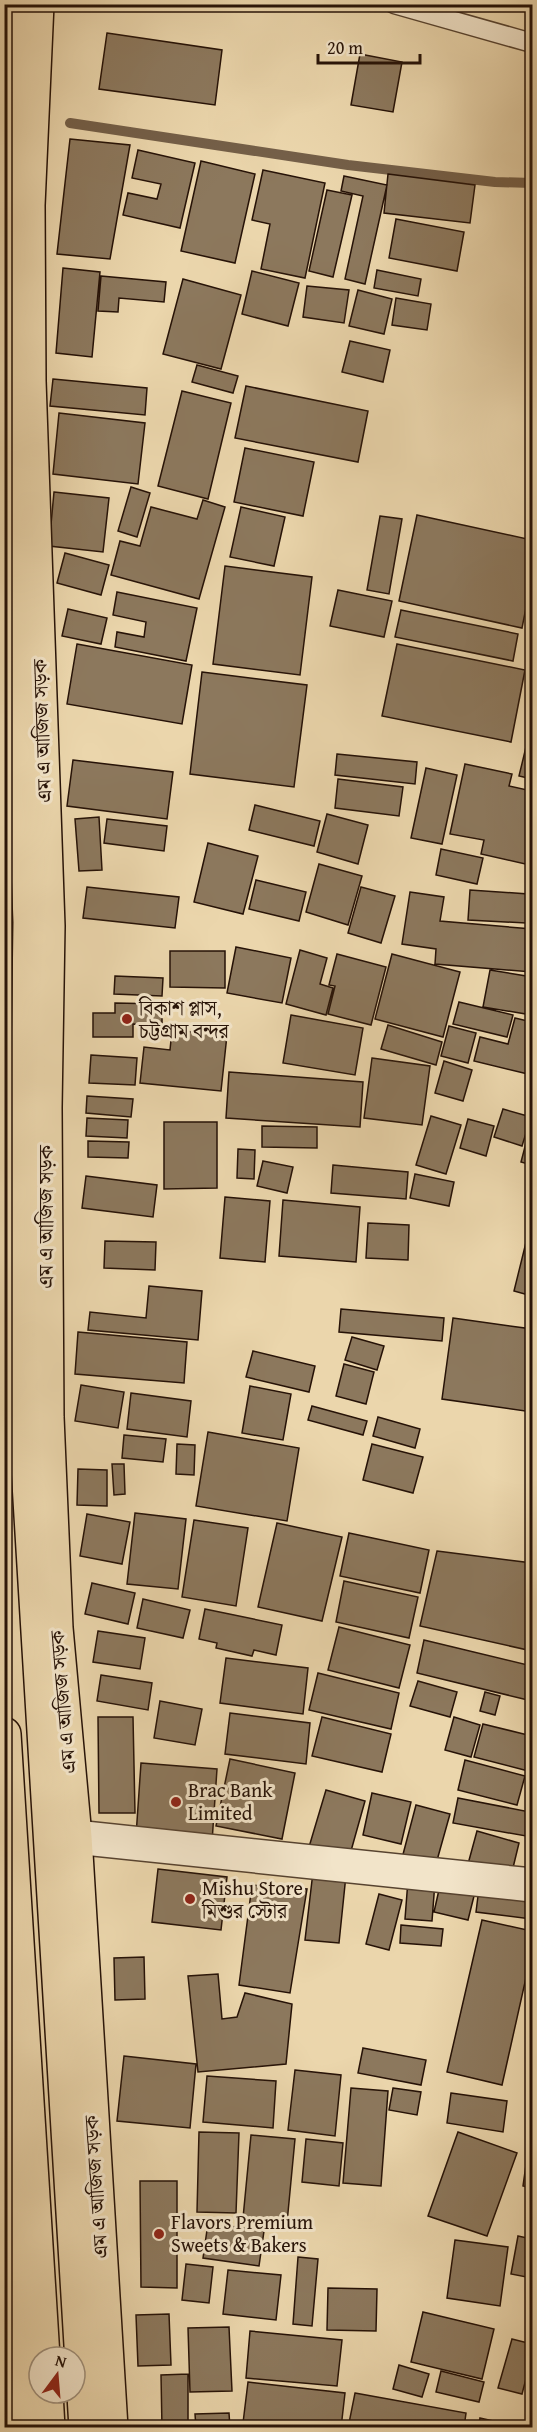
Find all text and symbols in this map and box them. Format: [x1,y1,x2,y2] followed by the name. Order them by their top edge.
[318,27,420,65] scale bar
[327,34,363,61] text: 20 m
[24,658,58,803] street label: এম এ আজিজ সড়ক
[138,993,230,1045] place label: বিকাশ প্লাস, চট্টগ্রাম বন্দর
[120,1012,134,1026] marker: বিকাশ প্লাস, চট্টগ্রাম বন্দর
[31,1144,60,1289] street label: এম এ আজিজ সড়ক
[42,1628,83,1775] street label: এম এ আজিজ সড়ক
[188,1775,273,1827] place label: Brac Bank Limited
[169,1795,183,1809] marker: Brac Bank Limited
[201,1873,303,1925] place label: Mishu Store মিশুর স্টোর
[183,1892,197,1906] marker: Mishu Store মিশুর স্টোর
[76,2113,115,2260] street label: এম এ আজিজ সড়ক
[171,2207,314,2259] place label: Flavors Premium Sweets & Bakers
[152,2227,166,2241] marker: Flavors Premium Sweets & Bakers
[27,2345,87,2405] north arrow
[53,2348,70,2374] text: N

